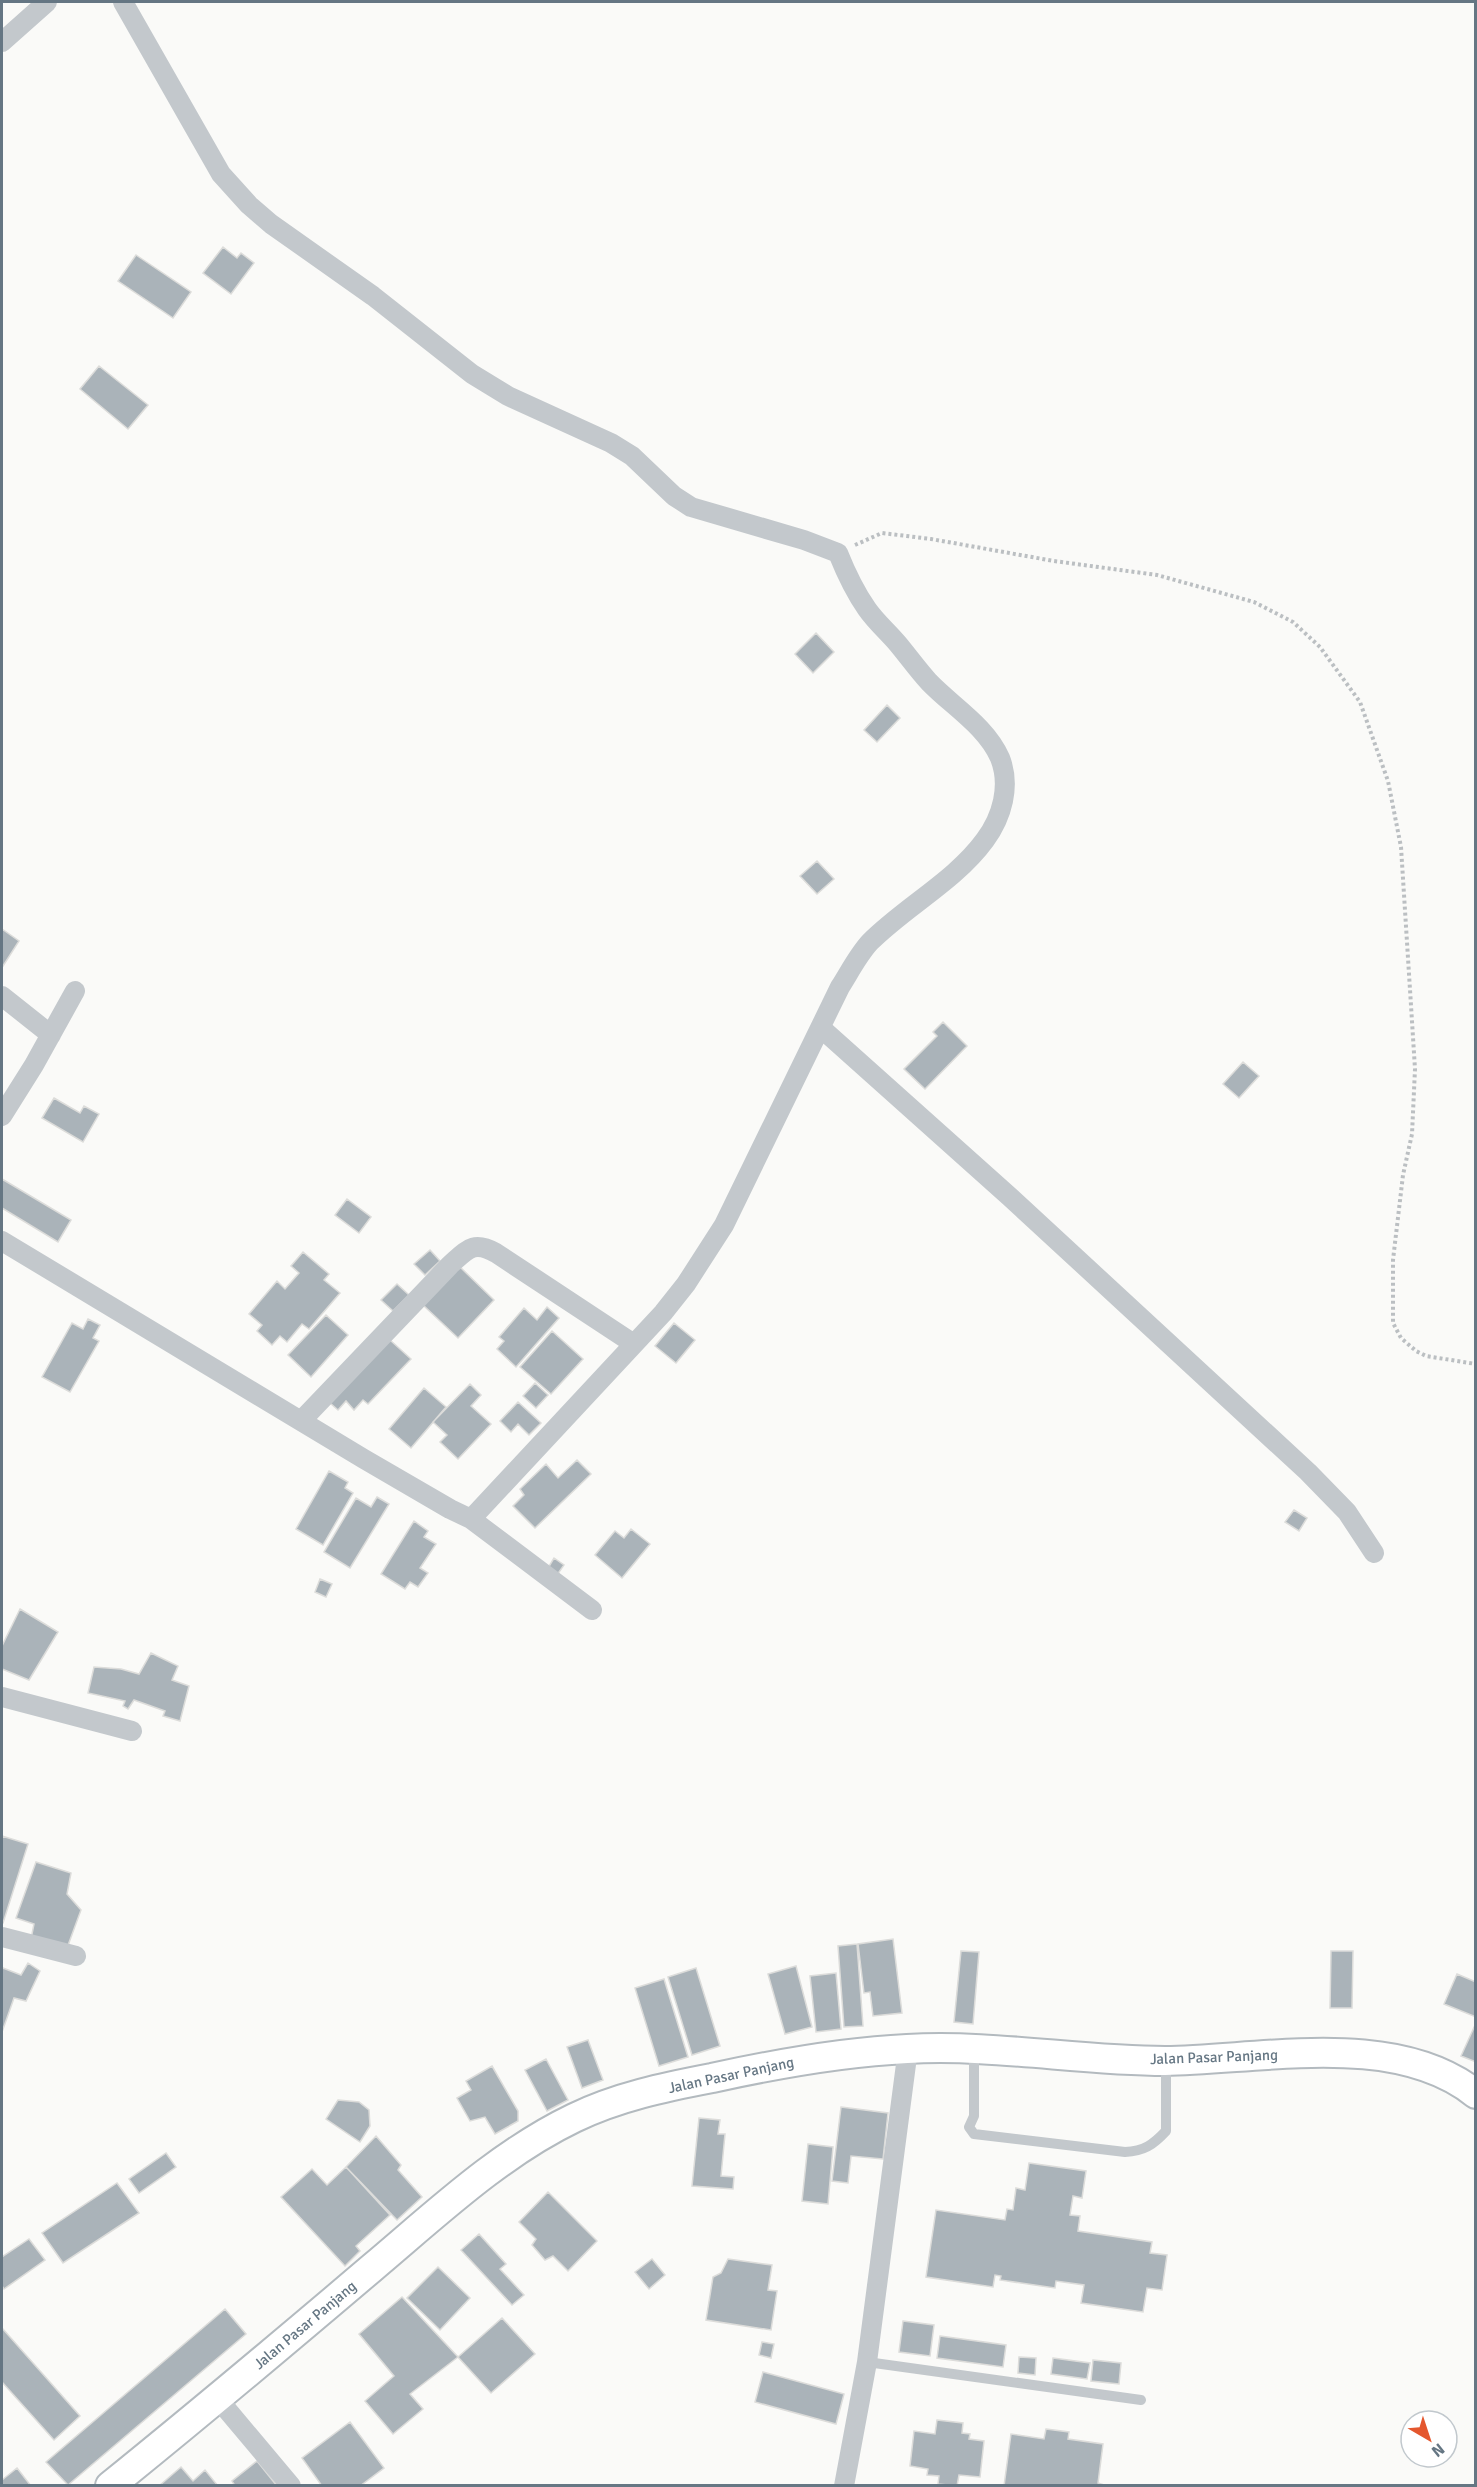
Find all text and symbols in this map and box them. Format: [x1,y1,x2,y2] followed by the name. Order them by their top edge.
[1150,2046,1278,2068] street label: Jalan Pasar Panjang
[666,2053,796,2097] street label: Jalan Pasar Panjang
[250,2277,360,2373] street label: Jalan Pasar Panjang
[1399,2409,1459,2469] north arrow
[1427,2439,1448,2461] text: N

